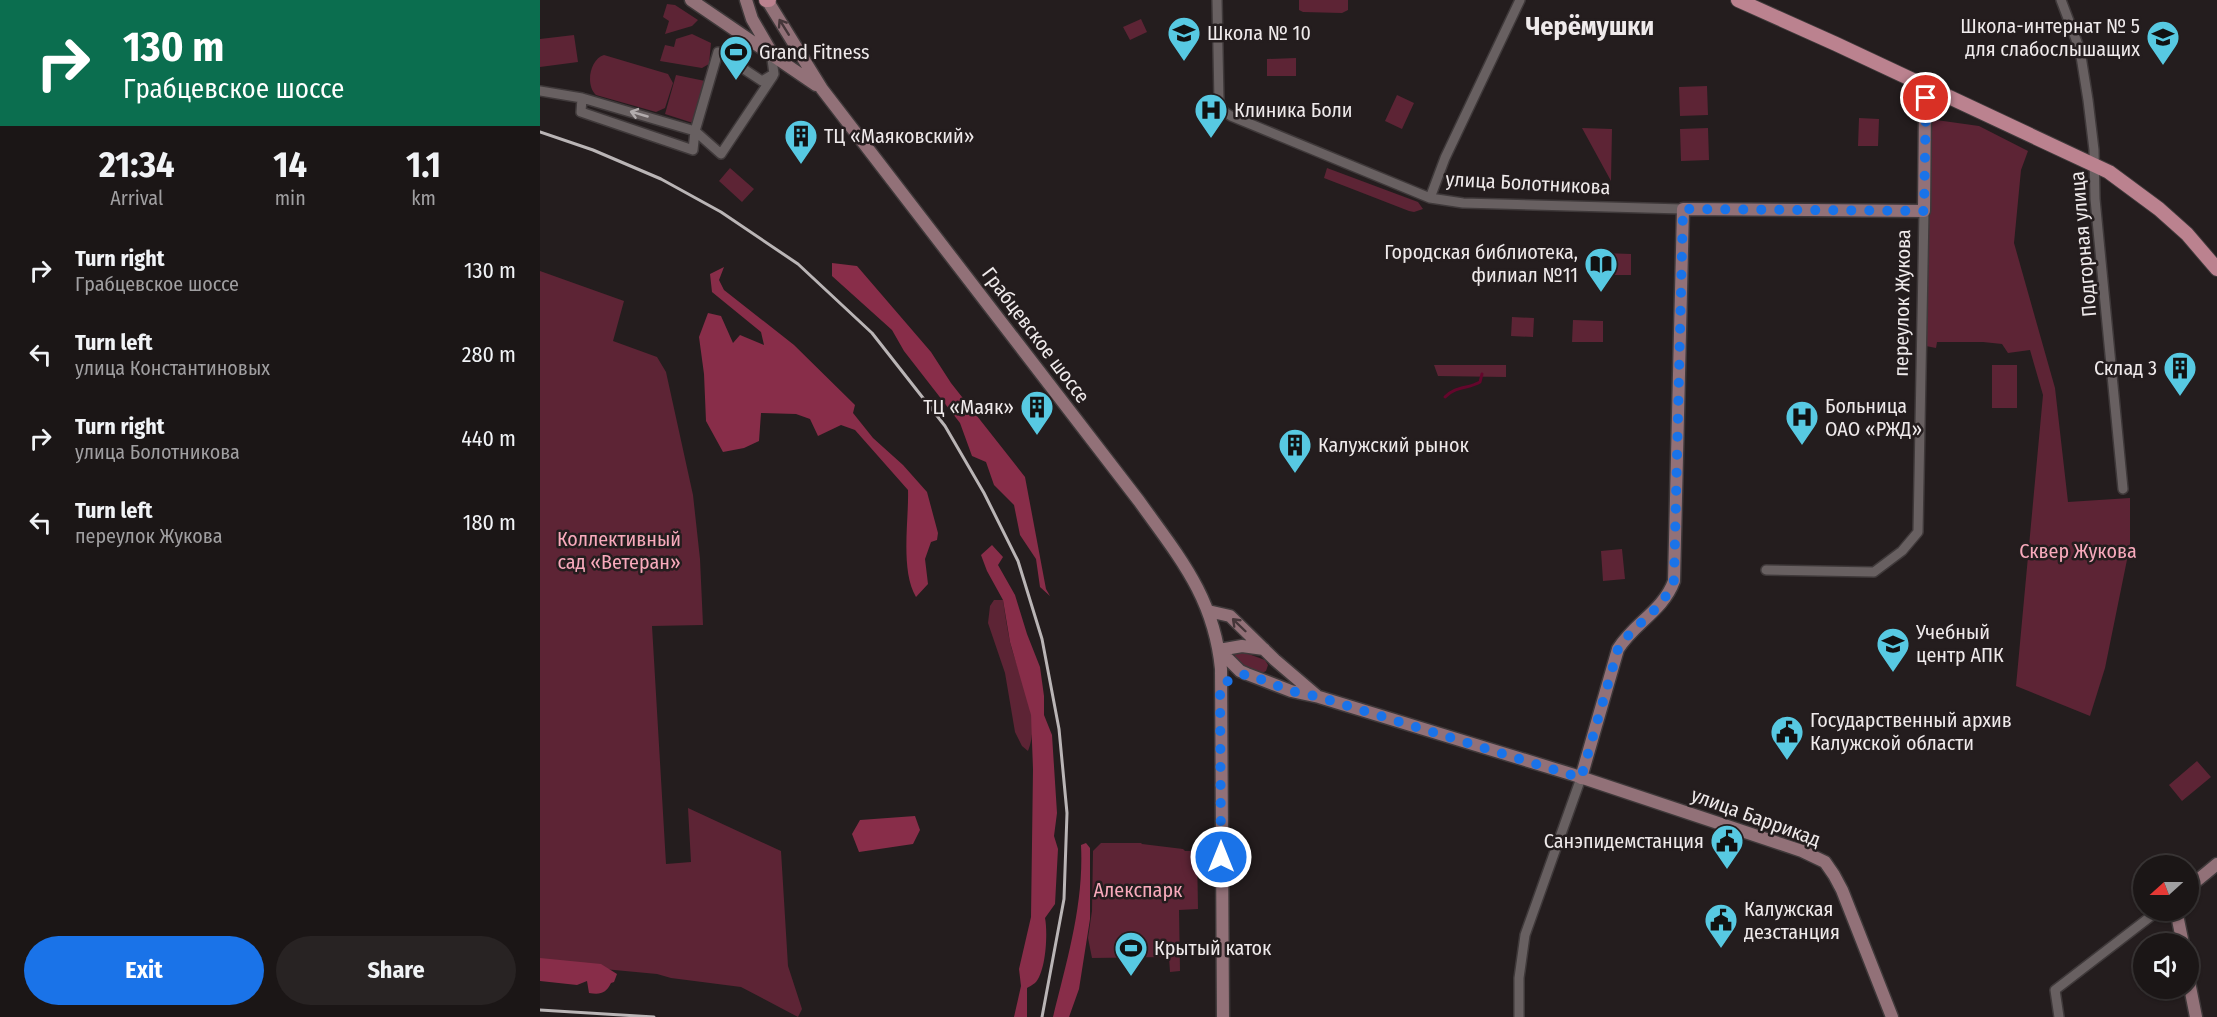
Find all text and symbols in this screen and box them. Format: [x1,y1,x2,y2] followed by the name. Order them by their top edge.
[1526,11,1654,42] district label: Черёмушки
[1960,14,2140,61] place label: Школа-интернат № 5 для слабослышащих
[1166,15,1202,62] school or university icon: Школа № 10
[777,19,789,36] one-way arrow
[2145,19,2181,66] school or university icon: Школа-интернат № 5 для слабослышащих
[1207,21,1311,45] place label: Школа № 10
[123,22,224,72] text: 130 m
[24,24,102,102] icon: right
[718,34,754,81] sports icon: Grand Fitness
[759,40,870,64] place label: Grand Fitness
[1900,72,1951,123] pin
[123,73,344,105] text: Грабцевское шоссе
[1909,81,1942,114] icon: arrive
[1193,92,1229,139] hospital icon: Клиника Боли
[1234,98,1353,122] place label: Клиника Боли
[630,108,649,119] one-way arrow
[783,118,819,165] building icon: ТЦ «Маяковский»
[824,124,975,148] place label: ТЦ «Маяковский»
[99,143,174,187] text: 21:34
[273,143,307,187] text: 14
[406,143,441,187] text: 1.1
[1445,167,1611,199] street label: улица Болотникова
[2065,170,2101,318] street label: Подгорная улица
[110,186,163,210] text: Arrival
[275,186,306,210] text: min
[411,186,436,210] text: km
[1889,229,1915,377] street label: переулок Жукова
[1384,240,1578,287] place label: Городская библиотека, филиал №11
[75,245,164,272] text: Turn right
[1583,246,1619,293] library icon: Городская библиотека, филиал №11
[24,254,57,287] icon: right
[464,257,516,284] text: 130 m
[977,262,1095,408] street label: Грабцевское шоссе
[75,272,239,296] text: Грабцевское шоссе
[75,329,153,356] text: Turn left
[24,338,57,371] icon: left
[462,341,516,368] text: 280 m
[2162,350,2198,397] building icon: Склад 3
[75,356,270,380] text: улица Константиновых
[2094,356,2157,380] place label: Склад 3
[1019,389,1055,436] building icon: ТЦ «Маяк»
[1825,394,1922,441] place label: Больница ОАО «РЖД»
[923,395,1014,419] place label: ТЦ «Маяк»
[1784,399,1820,446] hospital icon: Больница ОАО «РЖД»
[75,413,164,440] text: Turn right
[24,422,57,455] icon: right
[461,425,516,452] text: 440 m
[1277,427,1313,474] building icon: Калужский рынок
[1318,433,1469,457] place label: Калужский рынок
[75,440,240,464] text: улица Болотникова
[75,497,153,524] text: Turn left
[24,506,57,539] icon: left
[463,509,516,536] text: 180 m
[75,524,222,548] text: переулок Жукова
[557,527,681,574] park label: Коллективный сад «Ветеран»
[2019,539,2137,563] park label: Сквер Жукова
[1232,618,1247,632] one-way arrow
[1915,620,2004,667] place label: Учебный центр АПК
[1875,626,1911,673] school or university icon: Учебный центр АПК
[1810,708,2012,755] place label: Государственный архив Калужской области
[1769,714,1805,761] public building icon: Государственный архив Калужской области
[1688,782,1824,852] street label: улица Баррикад
[1709,823,1745,870] public building icon: Санэпидемстанция
[1189,825,1253,889] position arrow
[1544,829,1704,853] place label: Санэпидемстанция
[2133,855,2199,921] north arrow
[2133,855,2199,999] map controls
[1094,878,1183,902] park label: Алекспарк
[1744,897,1840,944] place label: Калужская дезстанция
[1703,902,1739,949] public building icon: Калужская дезстанция
[1113,930,1149,977] sports icon: Крытый каток
[2133,933,2199,999] button: sound
[24,936,264,1005] button: Exit
[276,936,516,1005] button: Share
[1154,936,1272,960] place label: Крытый каток

